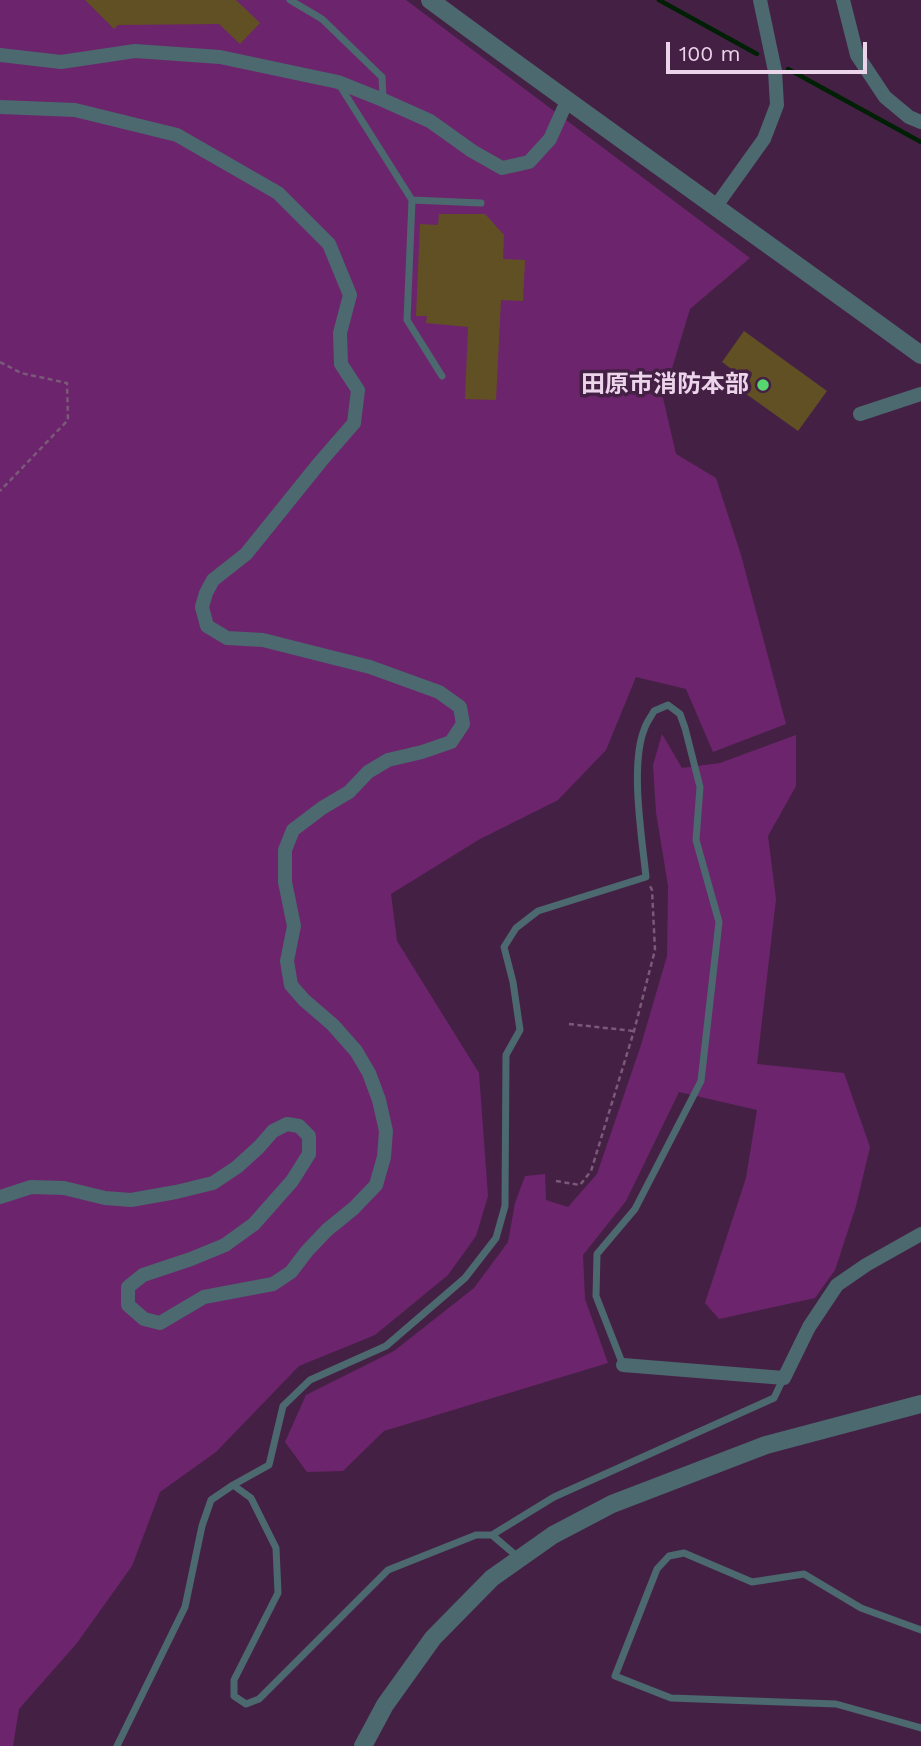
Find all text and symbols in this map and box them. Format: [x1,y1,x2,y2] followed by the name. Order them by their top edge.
[669,28,870,72] scale bar
[679,41,741,66] text: 100 m
[581,371,749,399] place label: 田原市消防本部
[755,377,771,393] marker: 田原市消防本部

